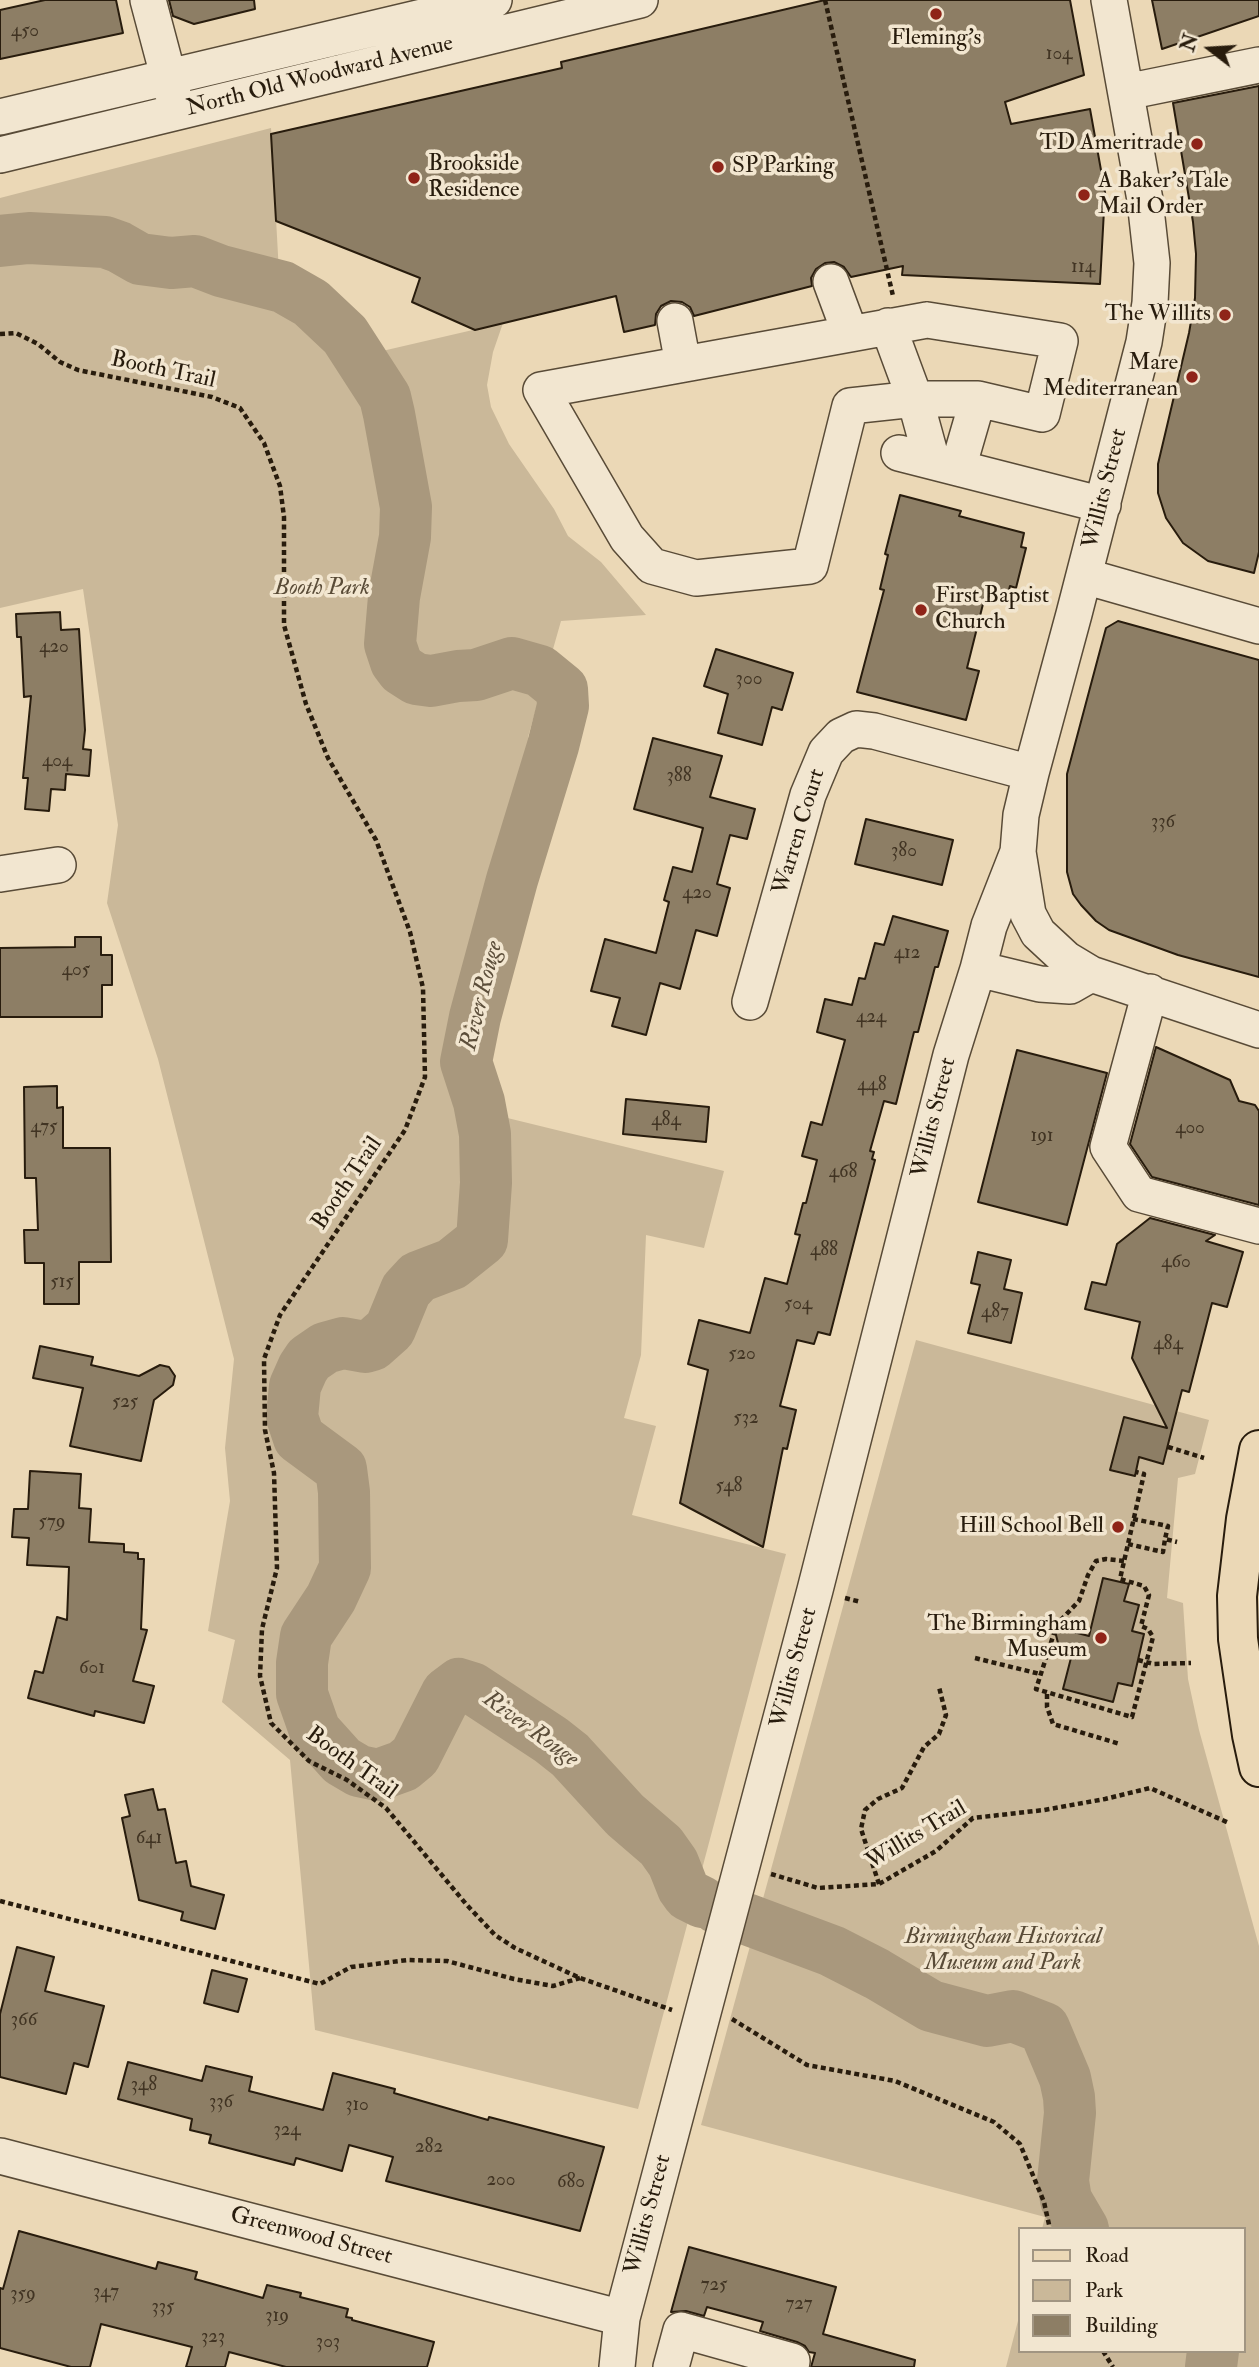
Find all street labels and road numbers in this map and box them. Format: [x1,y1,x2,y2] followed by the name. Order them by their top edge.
[184,30,456,124] street label: North Old Woodward Avenue
[108,346,218,396] street label: Booth Trail
[1078,426,1134,552] street label: Willits Street
[768,766,832,898] street label: Warren Court
[907,1055,963,1181] street label: Willits Street
[307,1132,389,1236] street label: Booth Trail
[766,1605,824,1731] street label: Willits Street
[300,1722,402,1806] street label: Booth Trail
[862,1795,972,1877] street label: Willits Trail
[620,2152,678,2278] street label: Willits Street
[227,2202,395,2272] street label: Greenwood Street

